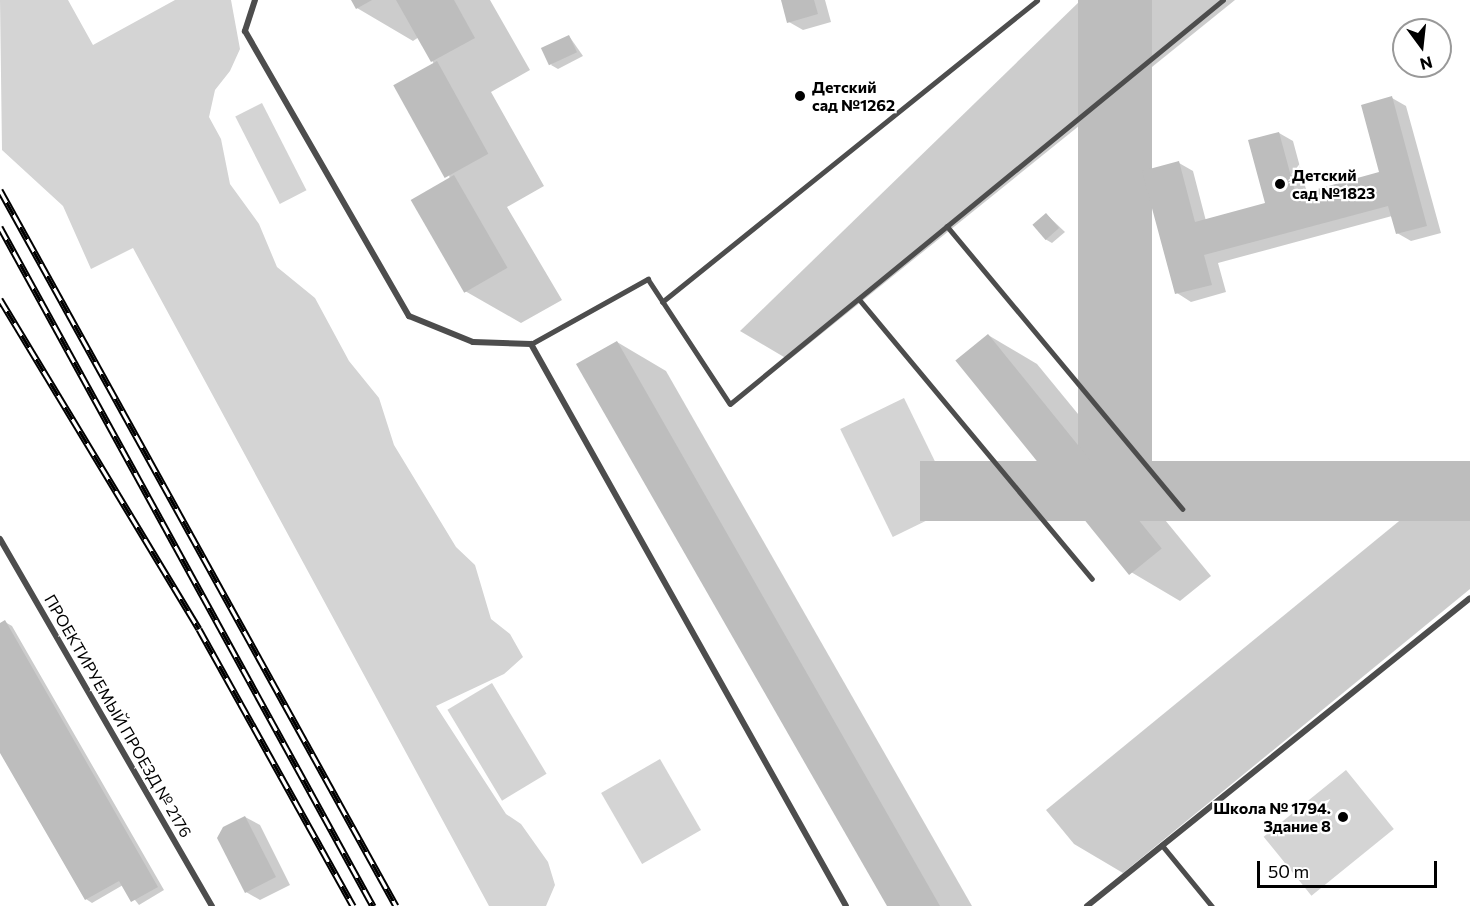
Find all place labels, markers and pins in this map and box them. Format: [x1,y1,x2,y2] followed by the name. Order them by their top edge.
[812,77,895,115] place label: Детский сад №1262
[793,89,807,103] marker: Детский сад №1262
[1292,165,1375,203] place label: Детский сад №1823
[1273,177,1287,191] marker: Детский сад №1823
[1213,798,1331,836] place label: Школа № 1794. Здание 8
[1336,810,1350,824] marker: Школа № 1794. Здание 8

